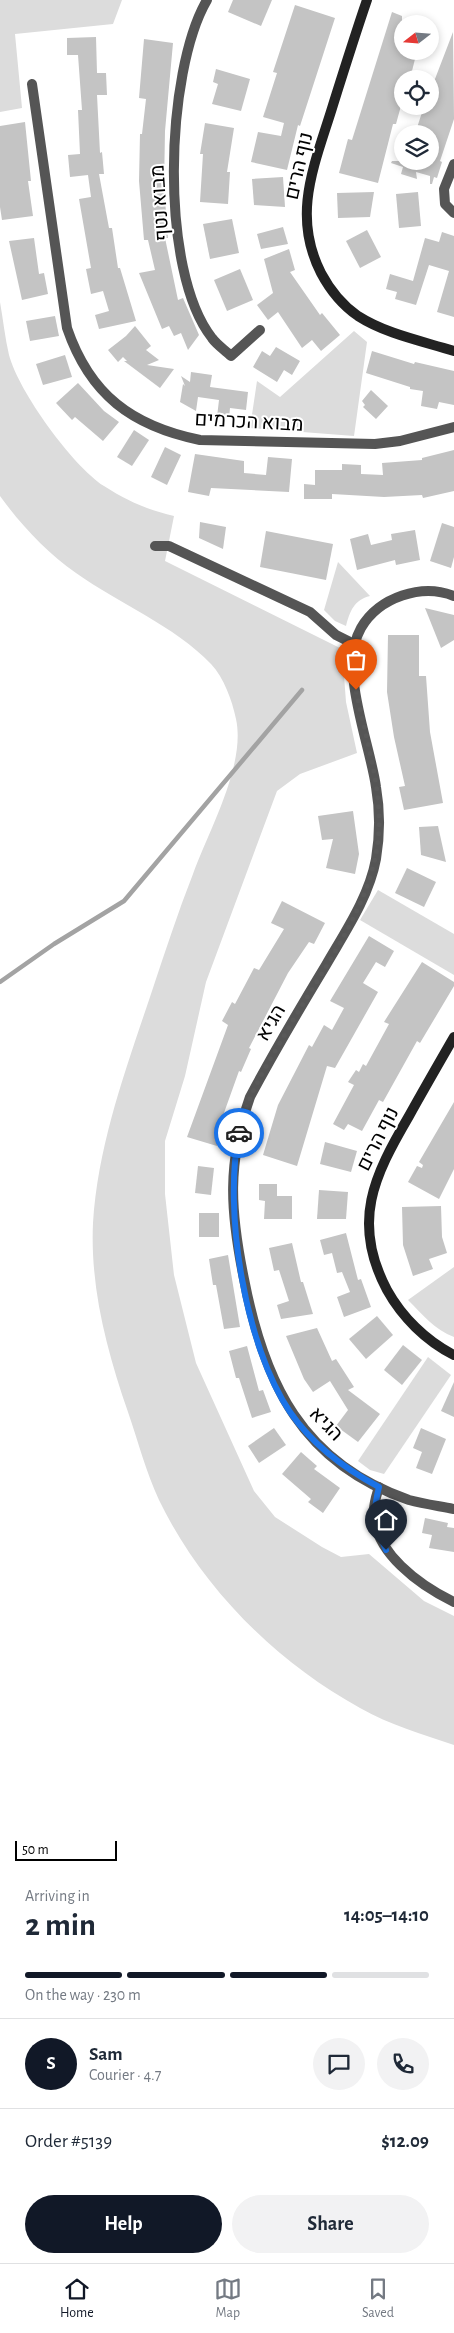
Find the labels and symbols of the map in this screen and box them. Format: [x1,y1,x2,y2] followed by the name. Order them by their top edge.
[394,15,439,60] north arrow
[282,130,316,202] street label: נוף הרים
[147,164,173,242] street label: מבוא נטף
[194,409,304,435] street label: מבוא הכרמים
[335,639,377,690] pin
[253,1001,289,1045] street label: הגיא
[354,1104,402,1174] street label: נוף הרים
[214,1108,264,1158] courier
[305,1403,347,1445] street label: הגיא
[365,1499,407,1550] pin
[15,1838,118,1861] scale bar

